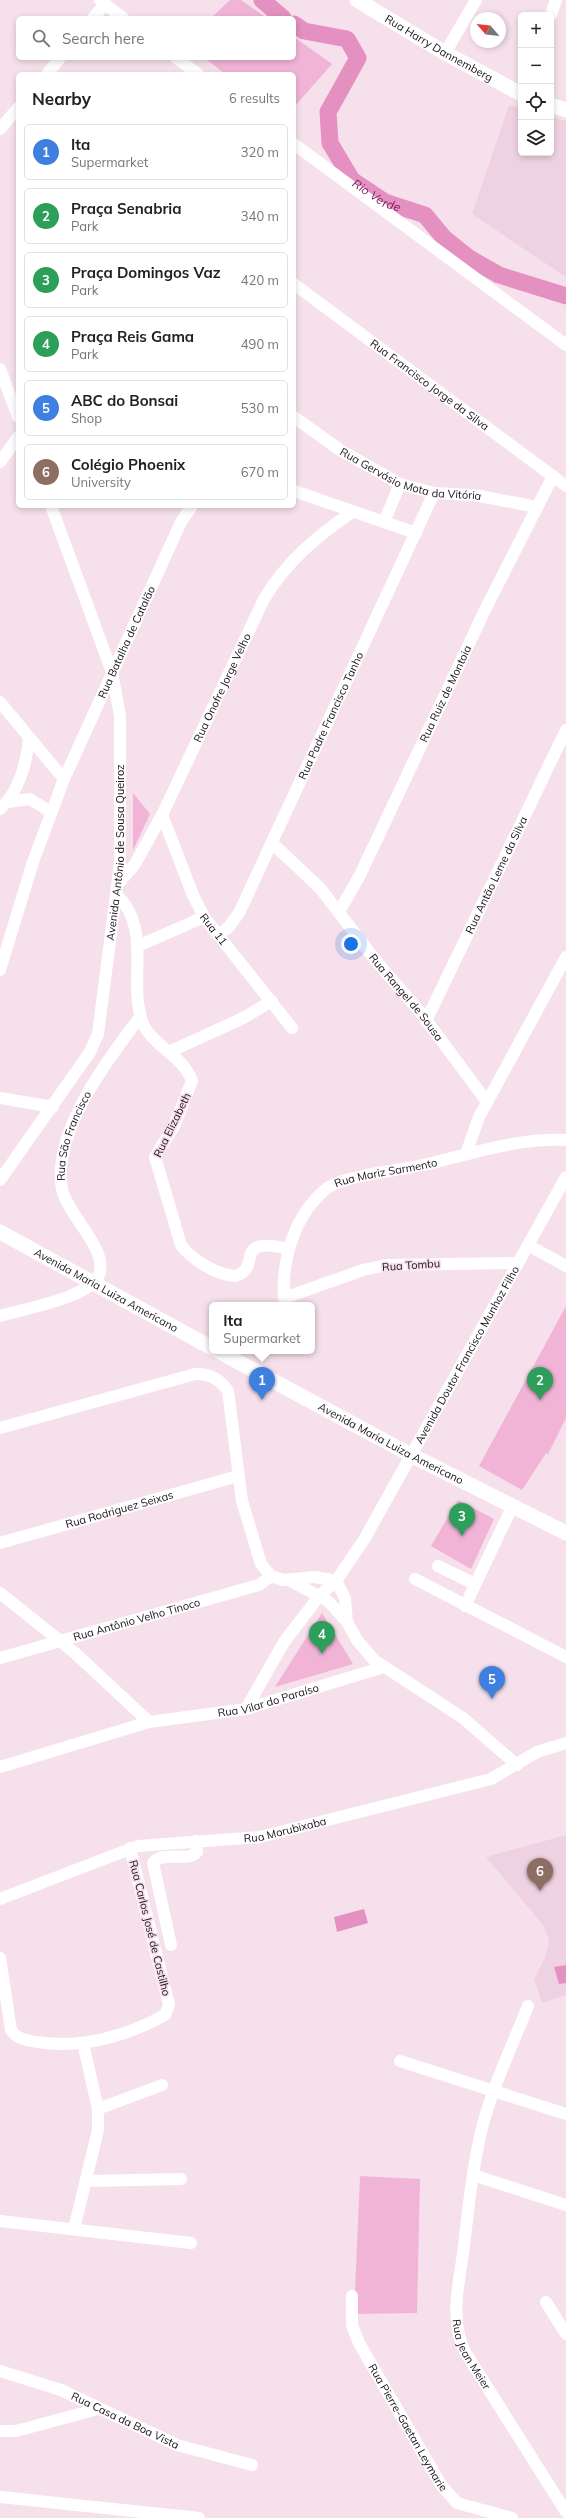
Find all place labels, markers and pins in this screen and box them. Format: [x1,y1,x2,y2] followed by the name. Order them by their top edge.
[249,1367,275,1400] pin: 1
[527,1367,553,1400] pin: 2
[449,1503,475,1536] pin: 3
[309,1621,335,1654] pin: 4
[479,1666,505,1699] pin: 5
[527,1858,553,1891] pin: 6

